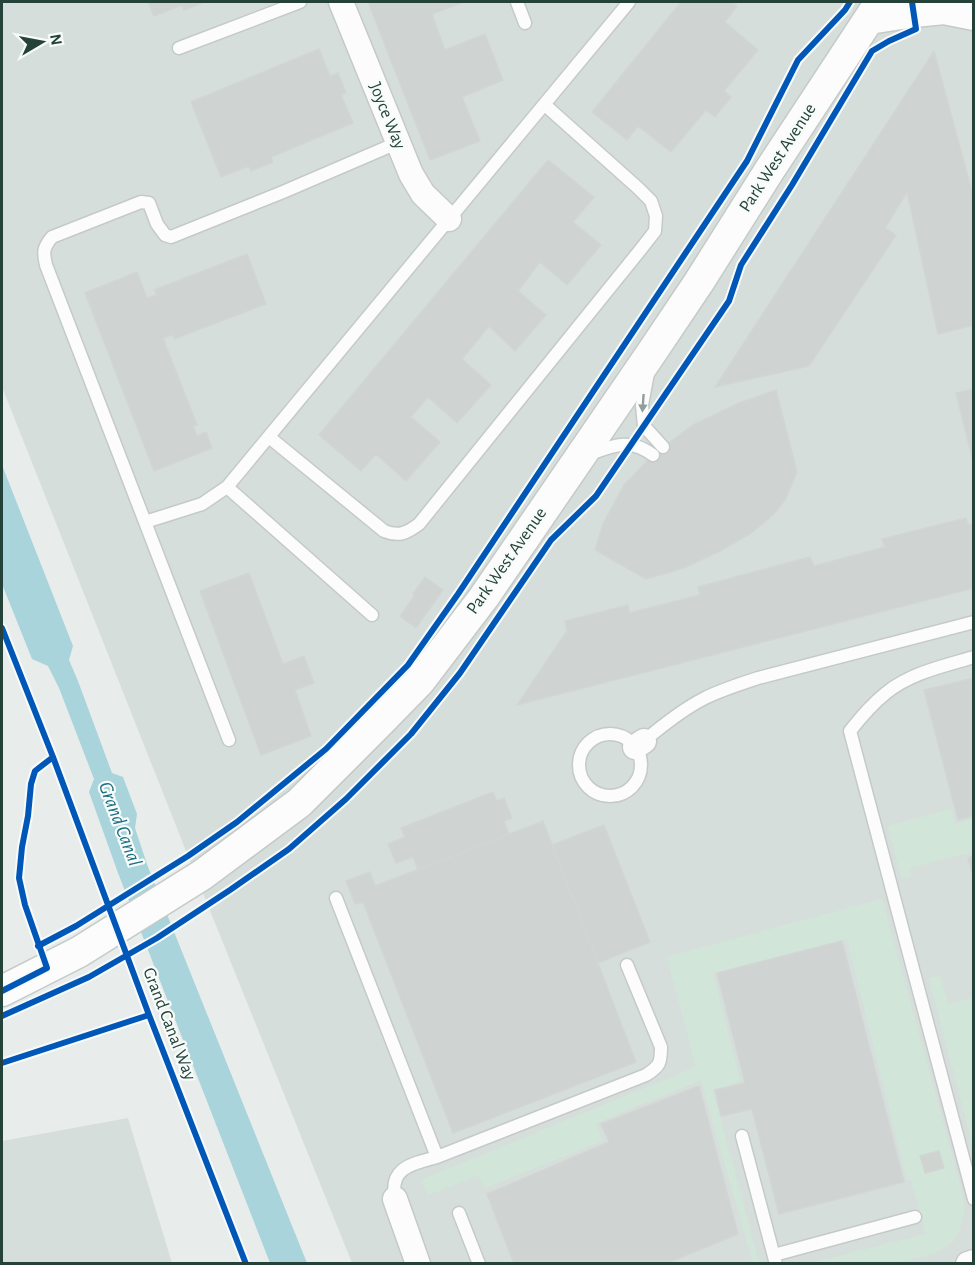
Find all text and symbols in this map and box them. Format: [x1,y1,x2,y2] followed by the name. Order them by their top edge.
[12,12,72,72] north arrow
[47,33,65,46] text: N
[365,80,409,152] street label: Joyce Way
[736,100,820,216] street label: Park West Avenue
[639,393,648,412] one-way arrow
[464,504,550,618] street label: Park West Avenue
[95,779,145,869] water label: Grand Canal
[139,965,199,1083] street label: Grand Canal Way

